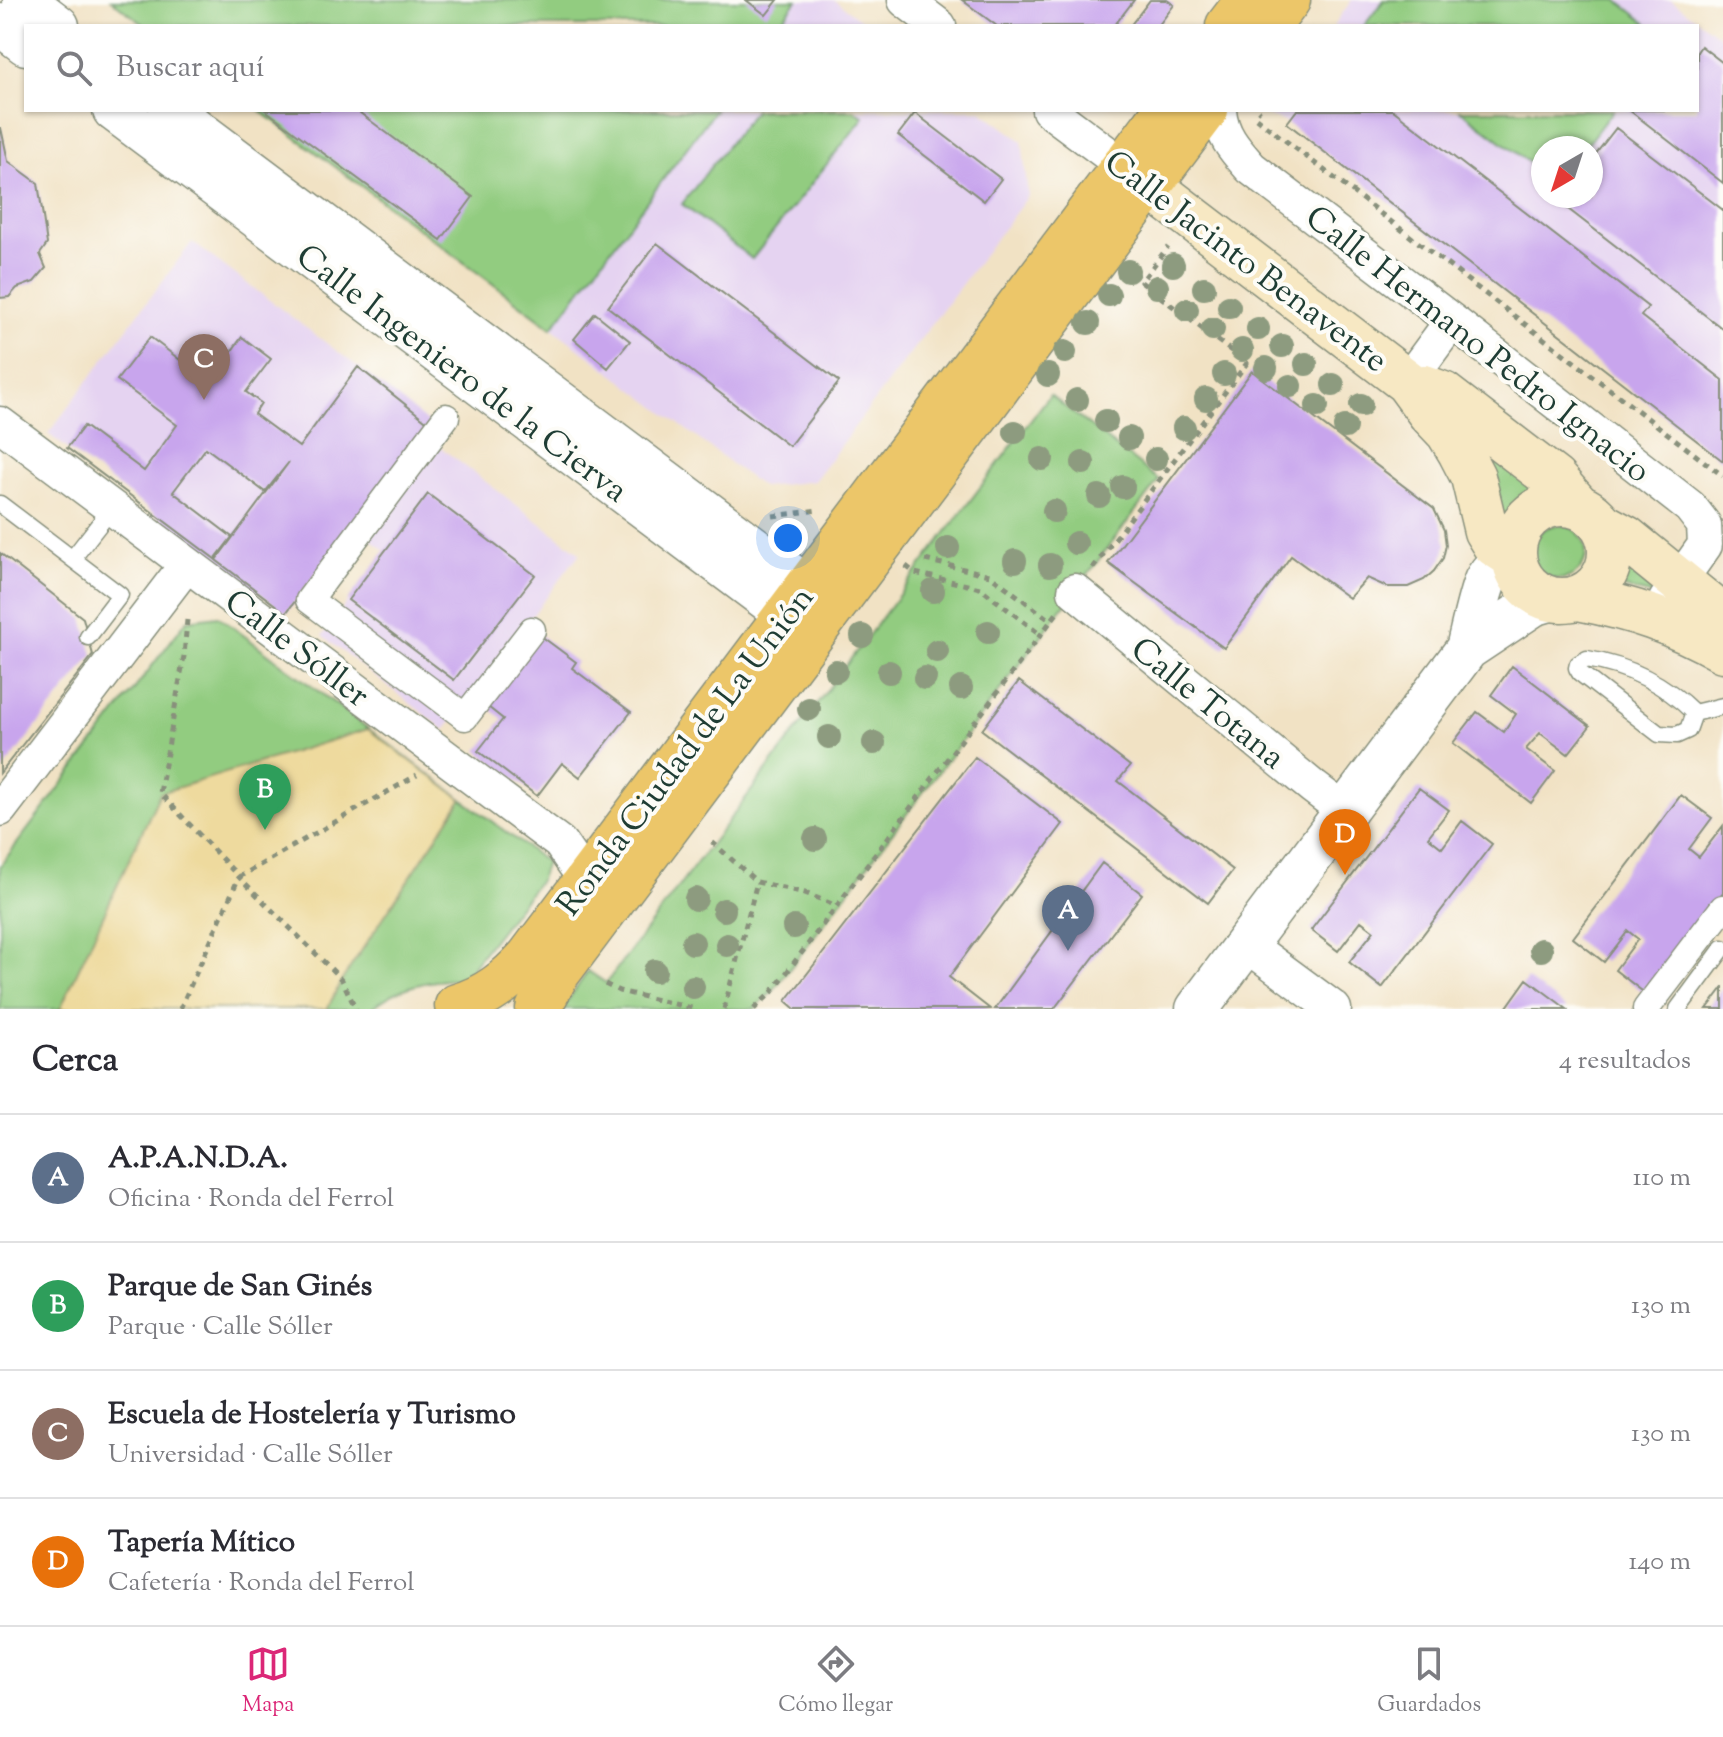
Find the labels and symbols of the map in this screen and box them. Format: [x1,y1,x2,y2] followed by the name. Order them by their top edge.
[1531,136,1603,208] north arrow
[1093,140,1397,386] street label: Calle Jacinto Benavente
[1294,195,1660,496] street label: Calle Hermano Pedro Ignacio
[285,234,637,516] street label: Calle Ingeniero de la Cierva
[178,334,230,400] pin: C
[768,518,808,558] your location
[546,577,827,927] street label: Ronda Ciudad de La Unión
[213,579,379,721] street label: Calle Sóller
[1119,627,1295,783] street label: Calle Totana
[239,764,291,830] pin: B
[1319,809,1371,875] pin: D
[1042,885,1094,951] pin: A

